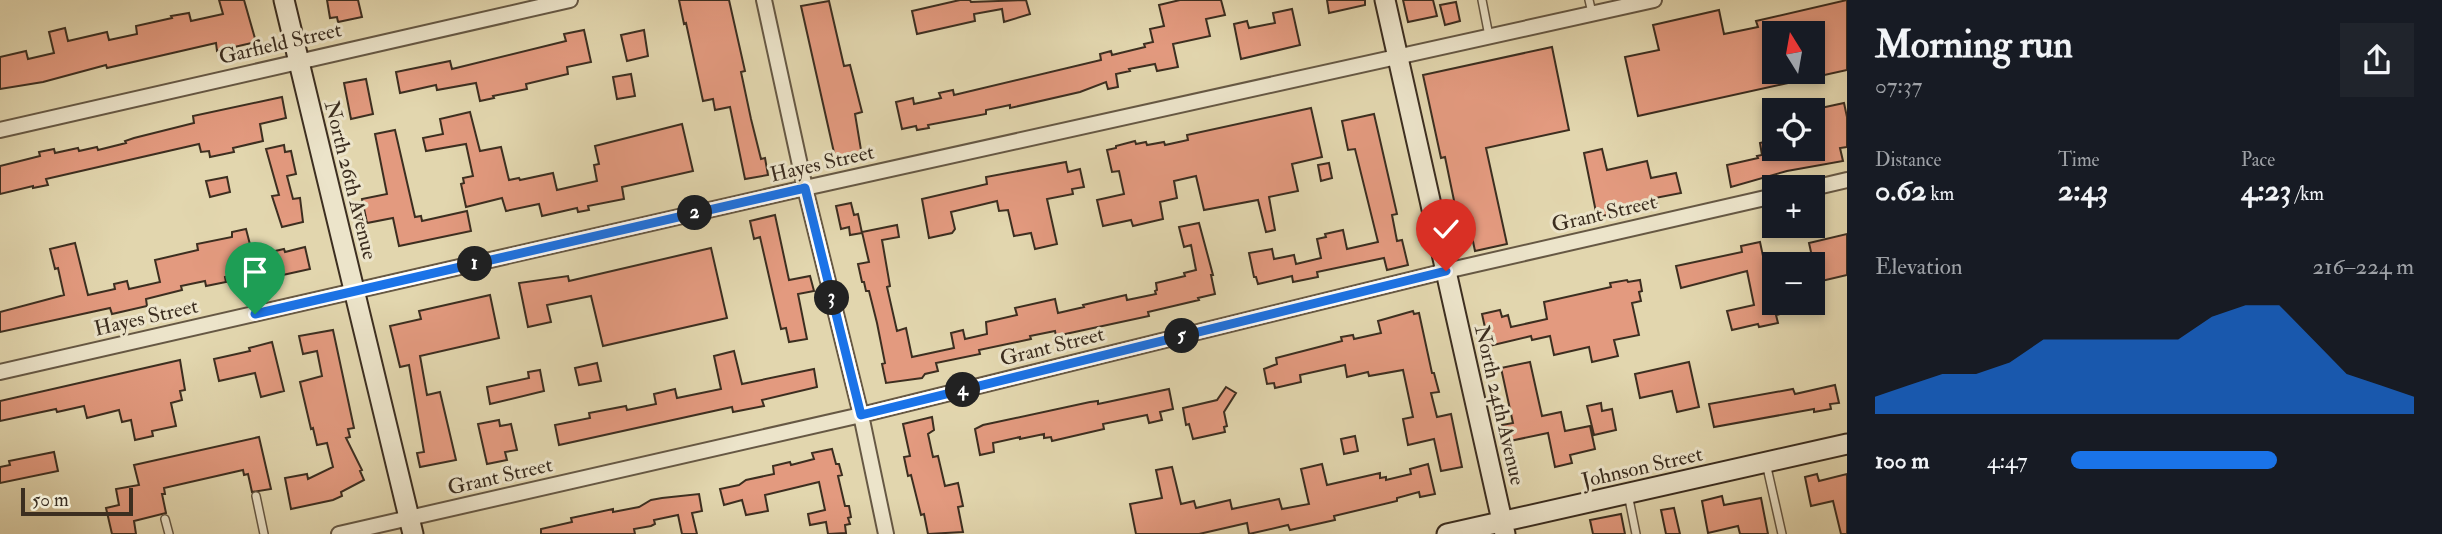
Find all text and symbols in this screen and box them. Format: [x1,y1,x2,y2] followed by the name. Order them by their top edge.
[216,16,344,71] street label: Garfield Street
[1762,21,1825,84] north arrow
[1762,21,1825,315] map controls
[1875,21,2073,69] text: Morning run
[2340,23,2414,97] button: share
[1875,71,1922,100] text: 07:37
[318,98,383,263] street label: North 26th Avenue
[1762,98,1825,161] button: locate
[768,138,877,189] street label: Hayes Street
[1875,148,1941,172] text: Distance
[2058,148,2100,172] text: Time
[2241,148,2275,172] text: Pace
[1875,172,1927,209] text: 0.62
[2058,172,2108,209] text: 2:43
[2241,172,2291,209] text: 4:23
[1762,175,1825,238] button: +
[1927,182,1954,206] text: km
[2291,182,2324,206] text: /km
[1549,188,1659,239] street label: Grant Street
[678,196,712,230] pin: 2
[1416,199,1476,271] pin
[690,200,699,224] text: 2
[1427,210,1465,248] icon: check
[225,242,285,314] pin
[458,246,492,282] pin: 1
[471,251,478,275] text: 1
[1762,252,1825,315] button: −
[1875,252,1963,281] text: Elevation
[2313,252,2414,281] text: 216–224 m
[236,253,274,291] icon: arrive
[814,280,850,316] pin: 3
[828,285,835,309] text: 3
[92,292,201,343] street label: Hayes Street
[1164,318,1200,354] pin: 5
[997,320,1107,372] street label: Grant Street
[1468,322,1531,488] street label: North 24th Avenue
[1177,323,1186,347] text: 5
[946,372,981,408] pin: 4
[957,377,968,401] text: 4
[1578,440,1705,495] street label: Johnson Street
[1875,446,1929,475] text: 100 m
[1987,446,2028,475] text: 4:47
[445,451,555,502] street label: Grant Street
[21,485,133,517] scale bar
[32,488,69,512] text: 50 m

